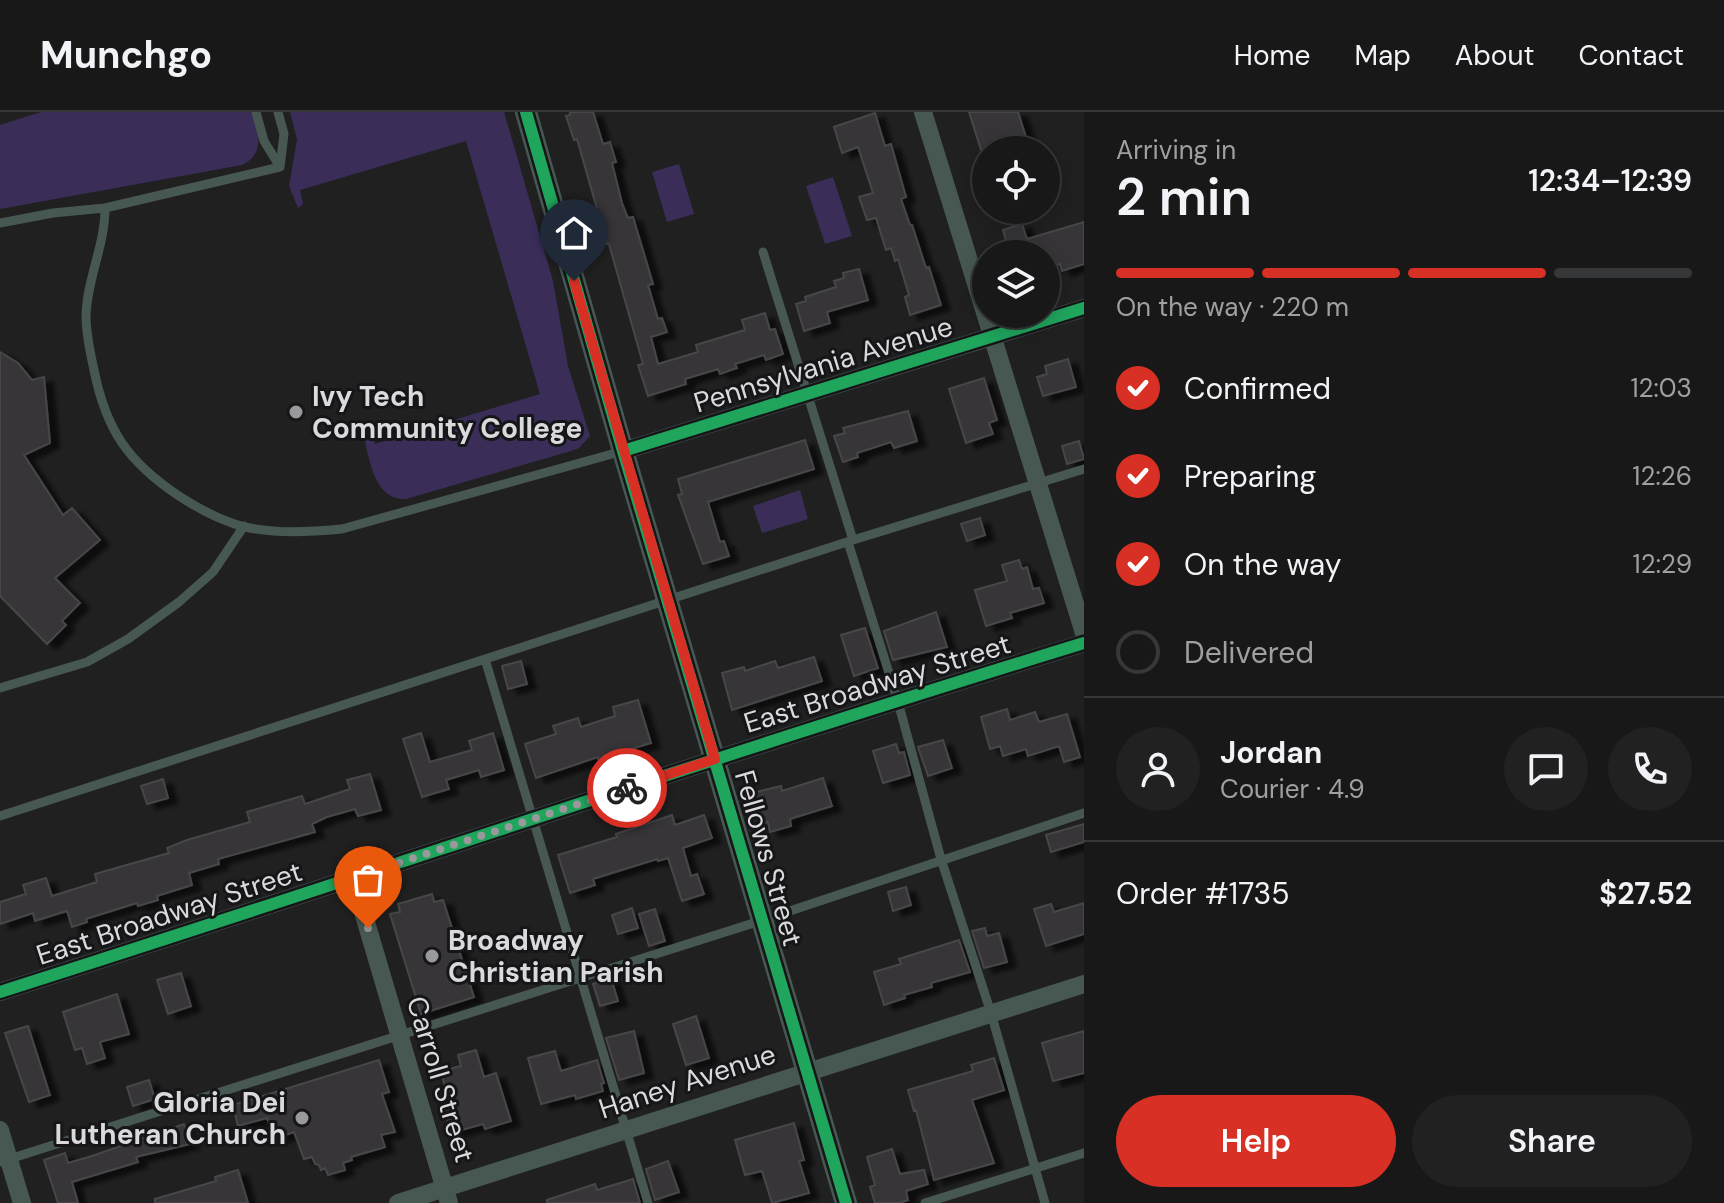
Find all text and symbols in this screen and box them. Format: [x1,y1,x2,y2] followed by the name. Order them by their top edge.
[40,30,212,80] text: Munchgo
[1234,37,1310,74] text: Home
[1354,37,1411,74] text: Map
[1455,37,1534,74] text: About
[1578,37,1684,74] text: Contact
[1116,133,1236,167] text: Arriving in
[972,136,1060,328] map controls
[972,136,1060,224] button: locate
[1528,161,1692,200] text: 12:34–12:39
[1116,163,1252,231] text: 2 min
[540,199,608,281] pin
[552,211,596,255] icon: home
[972,240,1060,328] button: layers
[1116,290,1349,324] text: On the way · 220 m
[689,308,957,421] street label: Pennsylvania Avenue
[1116,366,1160,410] icon: check
[1184,369,1331,408] text: Confirmed
[1631,371,1692,405] text: 12:03
[312,378,582,447] place label: Ivy Tech Community College
[287,403,305,421] marker: Ivy Tech Community College
[1116,454,1160,498] icon: check
[1184,457,1316,496] text: Preparing
[1632,459,1692,493] text: 12:26
[1116,542,1160,586] icon: check
[1184,545,1341,584] text: On the way
[1633,547,1692,581] text: 12:29
[739,625,1015,742] street label: East Broadway Street
[1184,633,1314,672] text: Delivered
[1116,727,1200,811] button: person
[1504,727,1588,811] button: chat
[1608,727,1692,811] button: phone
[1220,733,1322,772] text: Jordan
[587,748,667,828] courier
[605,766,649,810] icon: bike
[726,766,811,950] street label: Fellows Street
[1220,772,1365,806] text: Courier · 4.9
[334,846,402,928] pin
[32,853,307,974] street label: East Broadway Street
[346,858,390,902] icon: bag
[1116,874,1289,913] text: Order #1735
[1599,874,1692,913] text: $27.52
[448,922,664,991] place label: Broadway Christian Parish
[423,947,441,965] marker: Broadway Christian Parish
[398,992,483,1167] street label: Carroll Street
[594,1035,780,1127] street label: Haney Avenue
[54,1084,286,1153] place label: Gloria Dei Lutheran Church
[1116,1095,1396,1187] button: Help
[1412,1095,1692,1187] button: Share
[293,1109,311,1127] marker: Gloria Dei Lutheran Church

